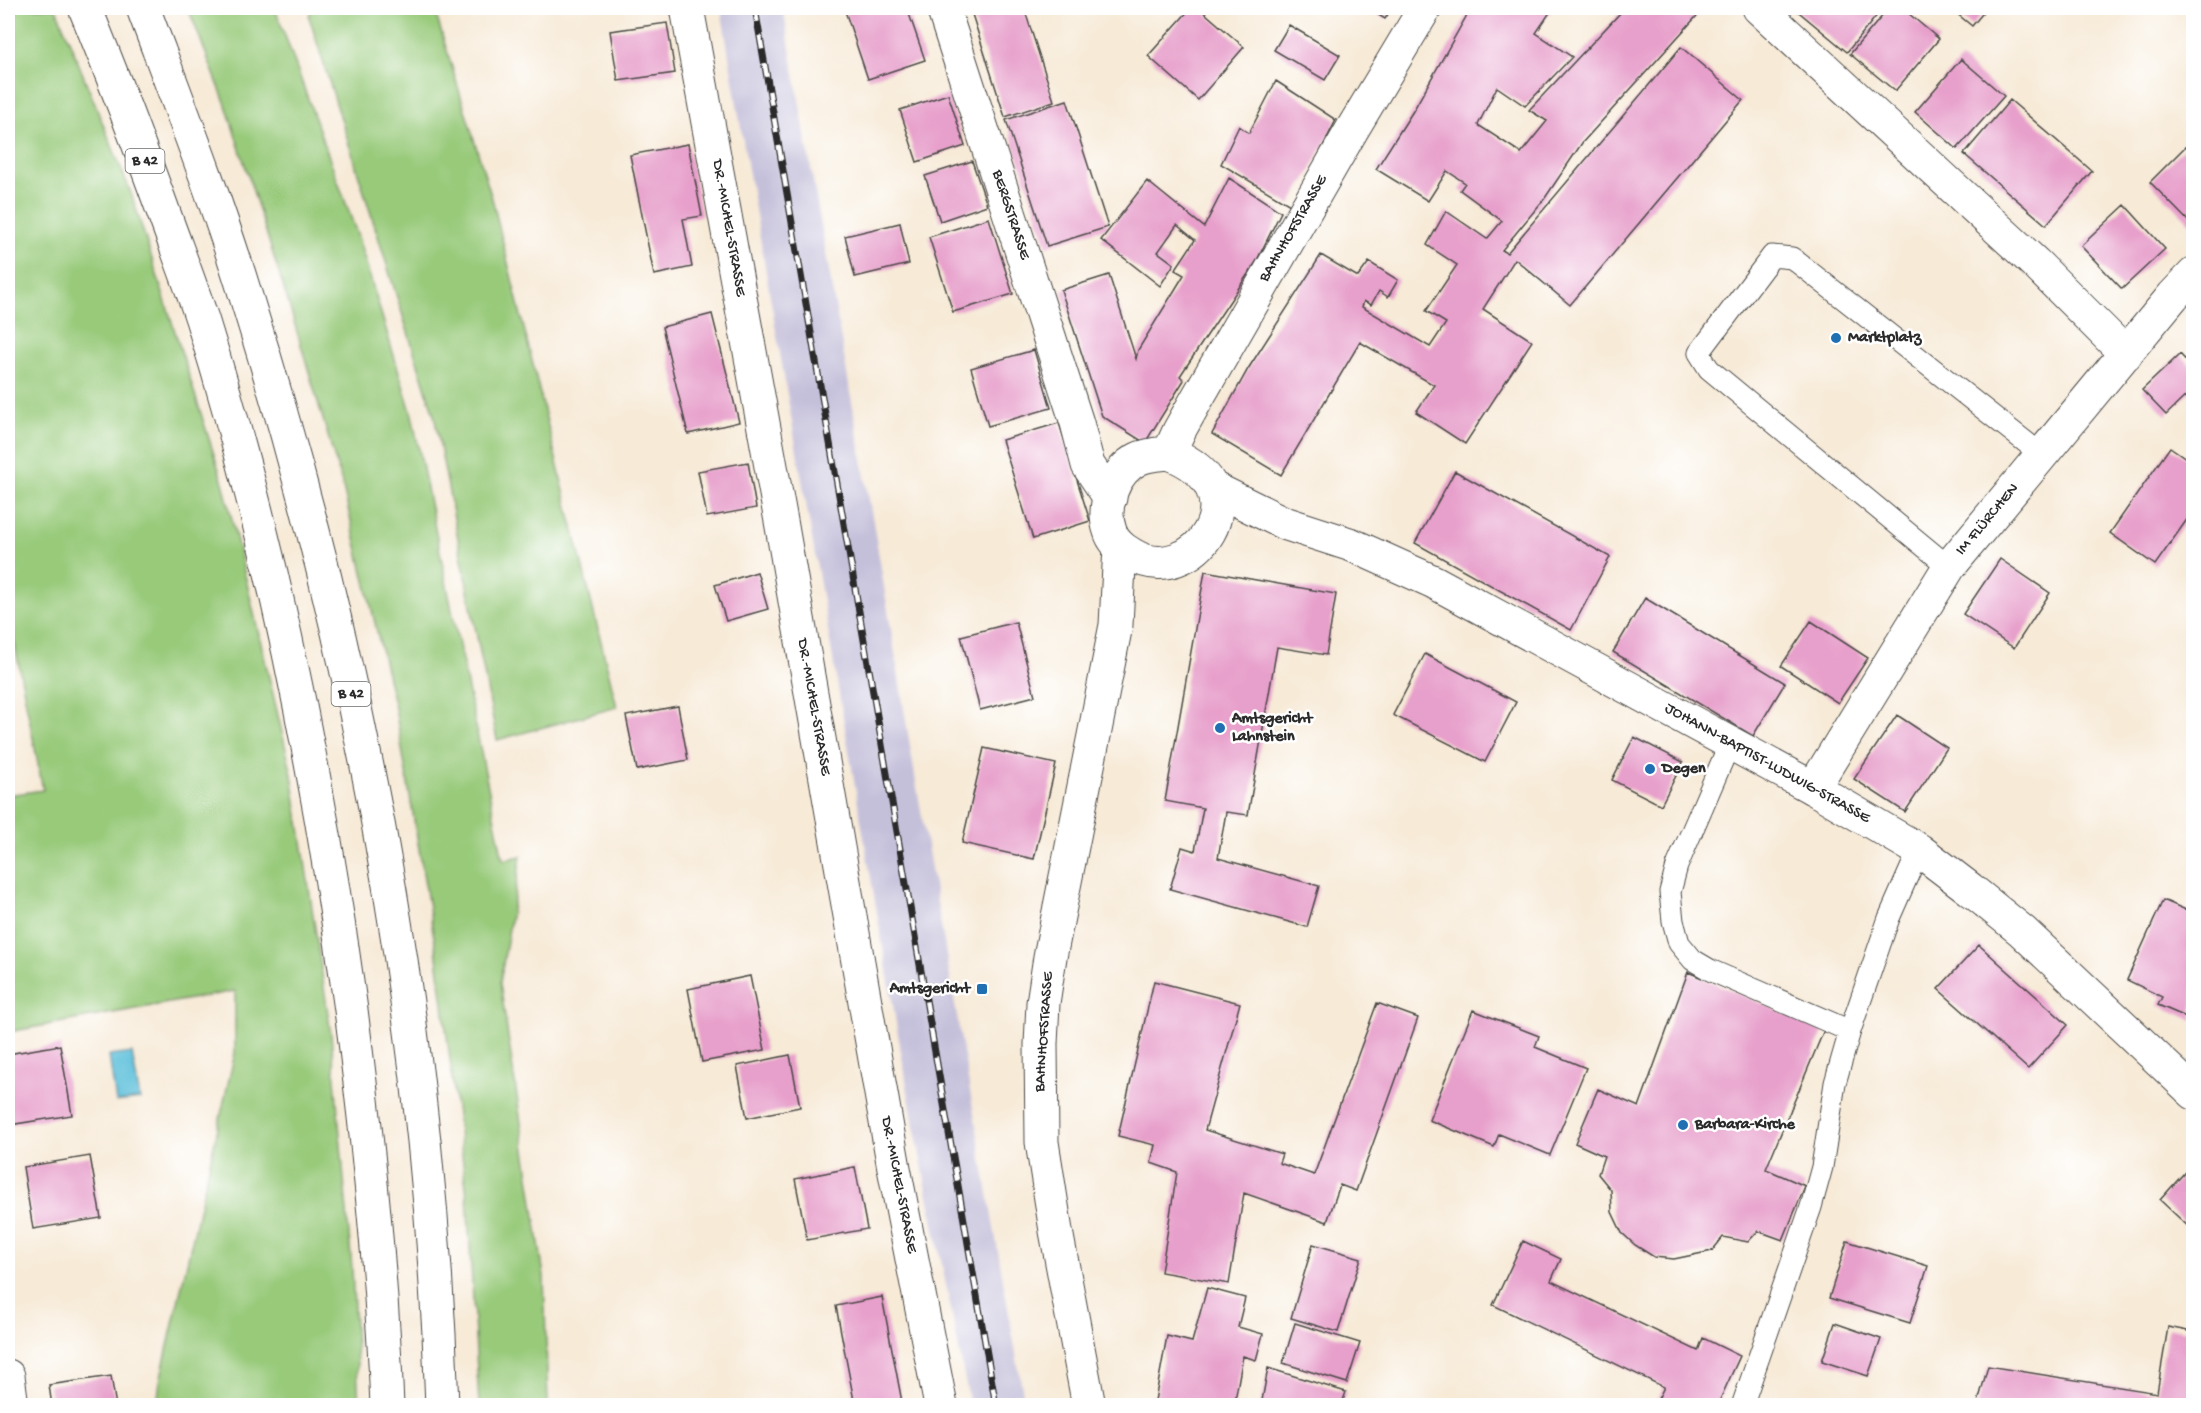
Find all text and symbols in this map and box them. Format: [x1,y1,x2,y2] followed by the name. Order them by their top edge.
[126,149,164,173] road number: B 42
[706,157,750,299] street label: DR.-MICHEL-STRASSE
[986,167,1034,263] street label: BERGSTRASSE
[1255,171,1333,287] street label: BAHNHOFSTRASSE
[1848,329,1922,348] place label: Marktplatz
[1829,331,1843,345] marker: Marktplatz
[1952,480,2024,560] street label: IM FLÜRCHEN
[791,636,835,778] street label: DR.-MICHEL-STRASSE
[332,682,370,706] road number: B 42
[1661,699,1874,829] street label: JOHANN-BAPTIST-LUDWIG-STRASSE
[1231,710,1314,747] place label: Amtsgericht Lahnstein
[1213,721,1227,735] marker: Amtsgericht Lahnstein
[1660,760,1706,779] place label: Degen
[1643,762,1657,776] marker: Degen
[1031,970,1059,1094] street label: BAHNHOFSTRASSE
[889,980,971,999] place label: Amtsgericht
[975,982,989,996] marker: Amtsgericht
[875,1114,921,1256] street label: DR.-MICHEL-STRASSE
[1694,1116,1796,1135] place label: Barbara-Kirche
[1676,1118,1690,1132] marker: Barbara-Kirche

